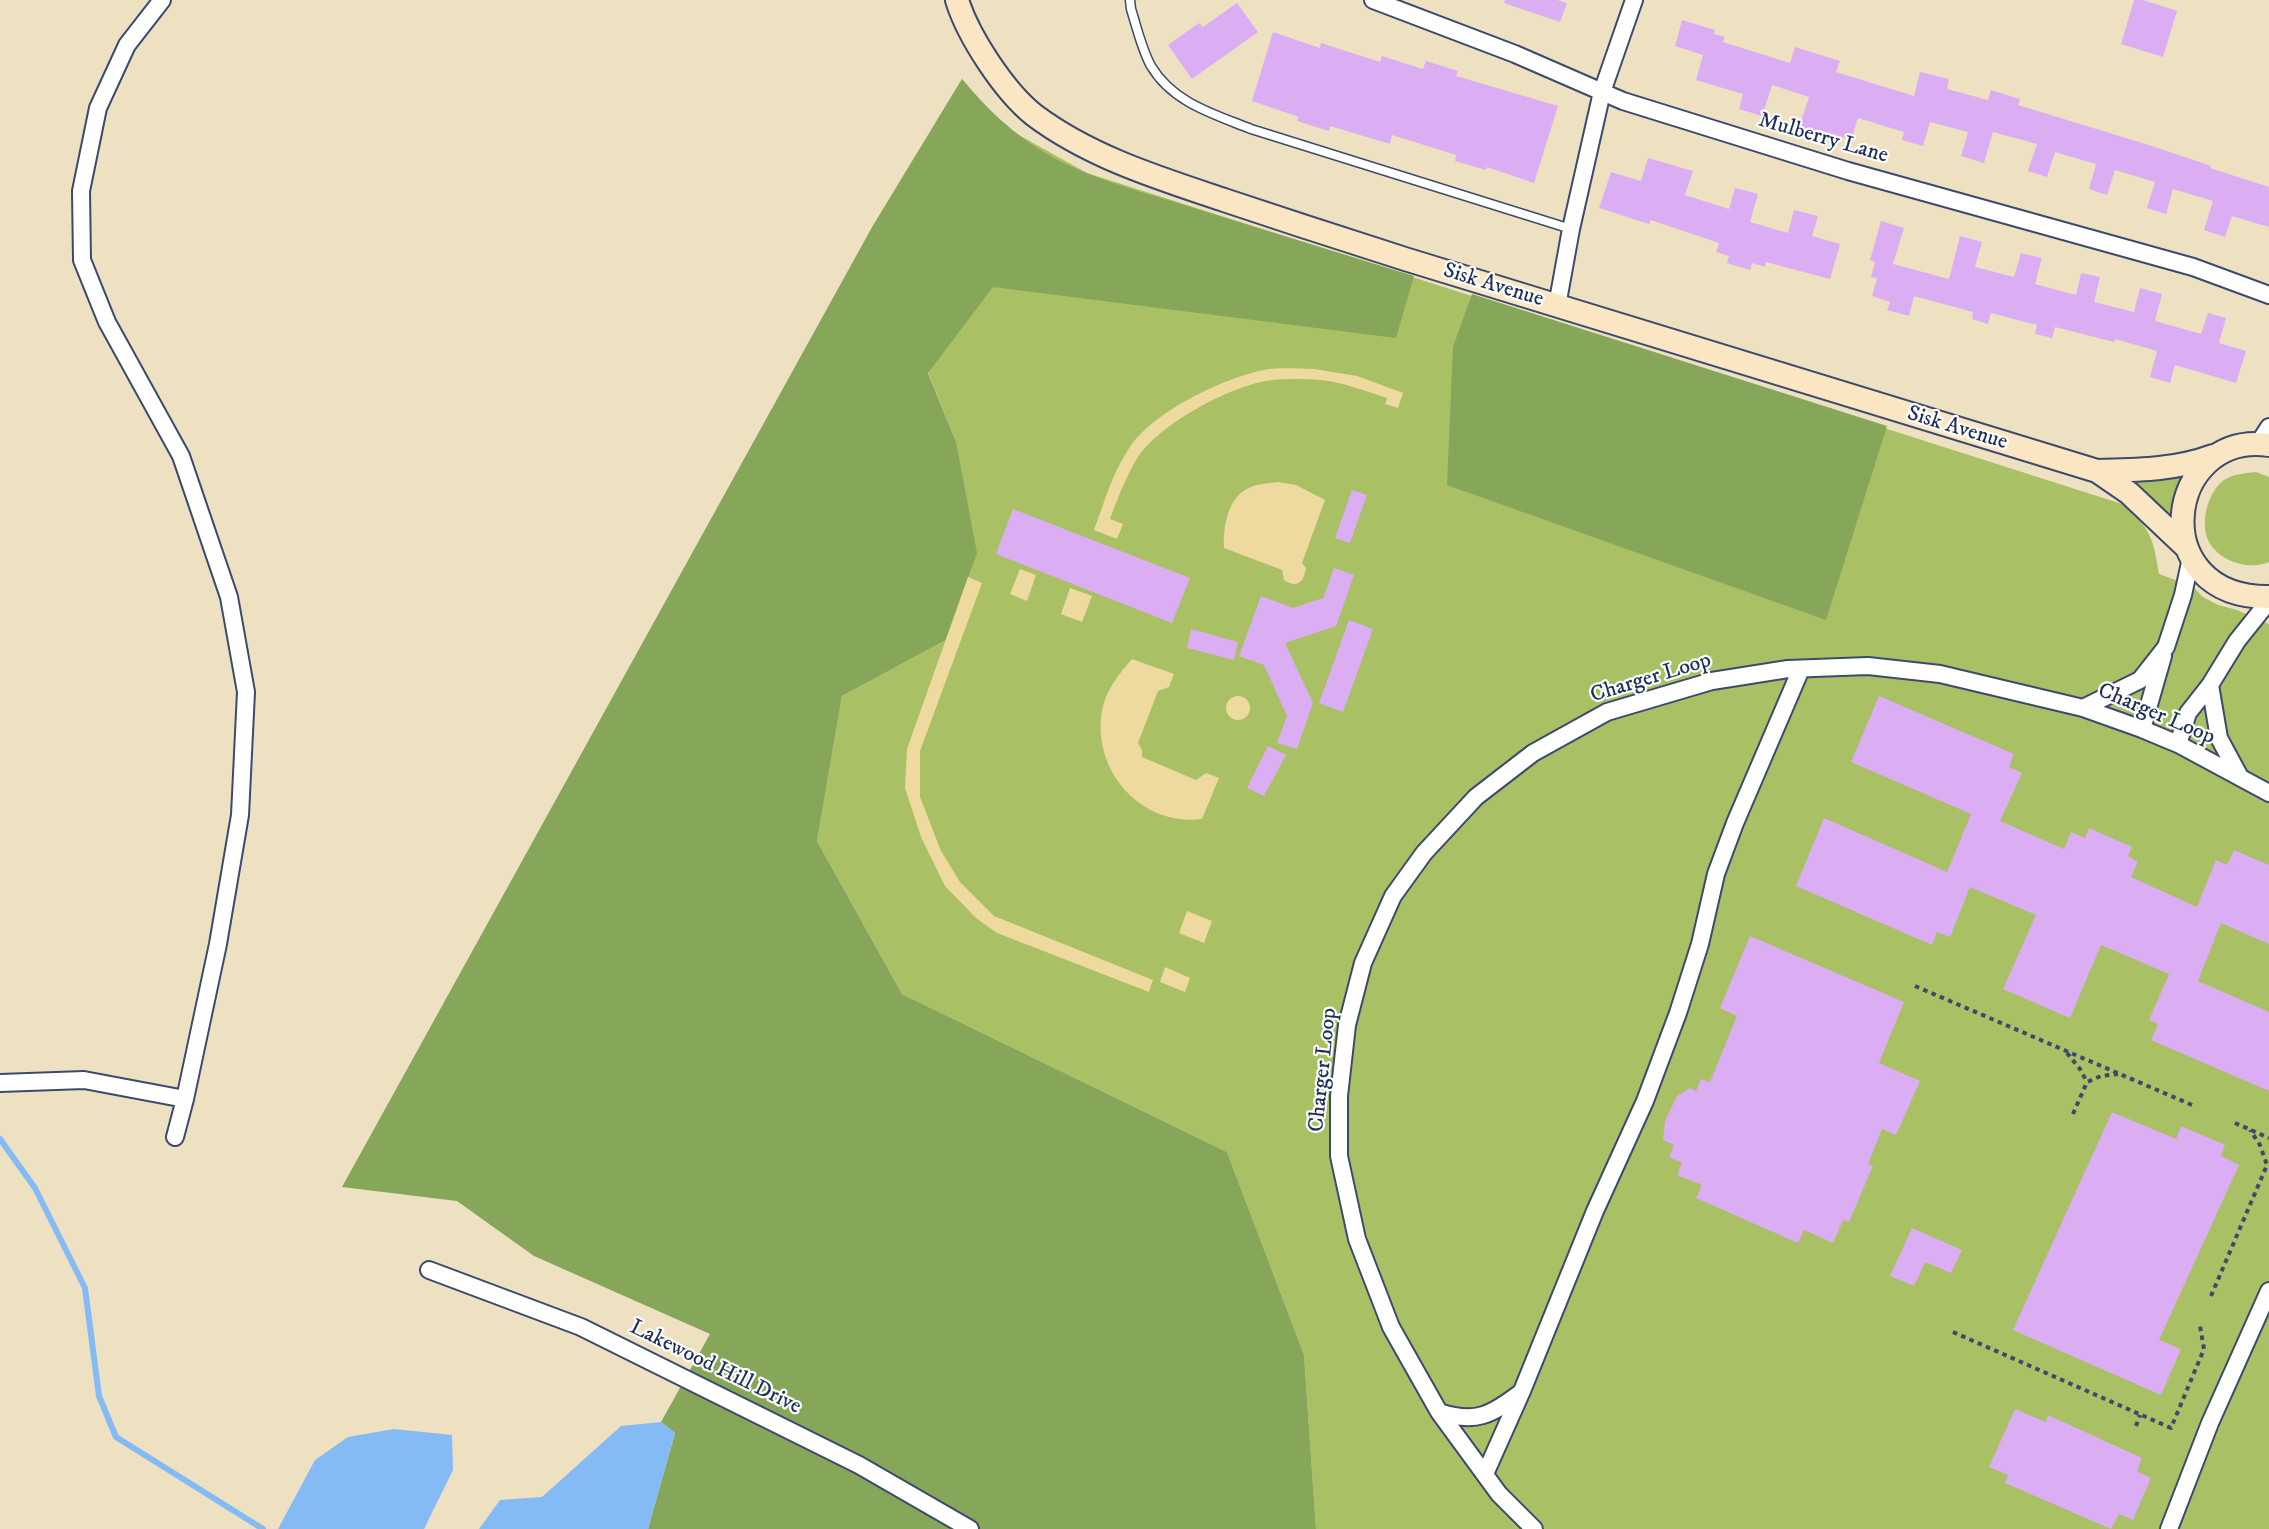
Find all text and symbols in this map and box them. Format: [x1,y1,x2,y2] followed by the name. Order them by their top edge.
[1755,108,1891,170] street label: Mulberry Lane
[1440,258,1546,314] street label: Sisk Avenue
[1904,401,2010,457] street label: Sisk Avenue
[1588,648,1714,710] street label: Charger Loop
[2093,678,2219,752] street label: Charger Loop
[1304,1007,1344,1133] street label: Charger Loop
[625,1315,805,1421] street label: Lakewood Hill Drive

